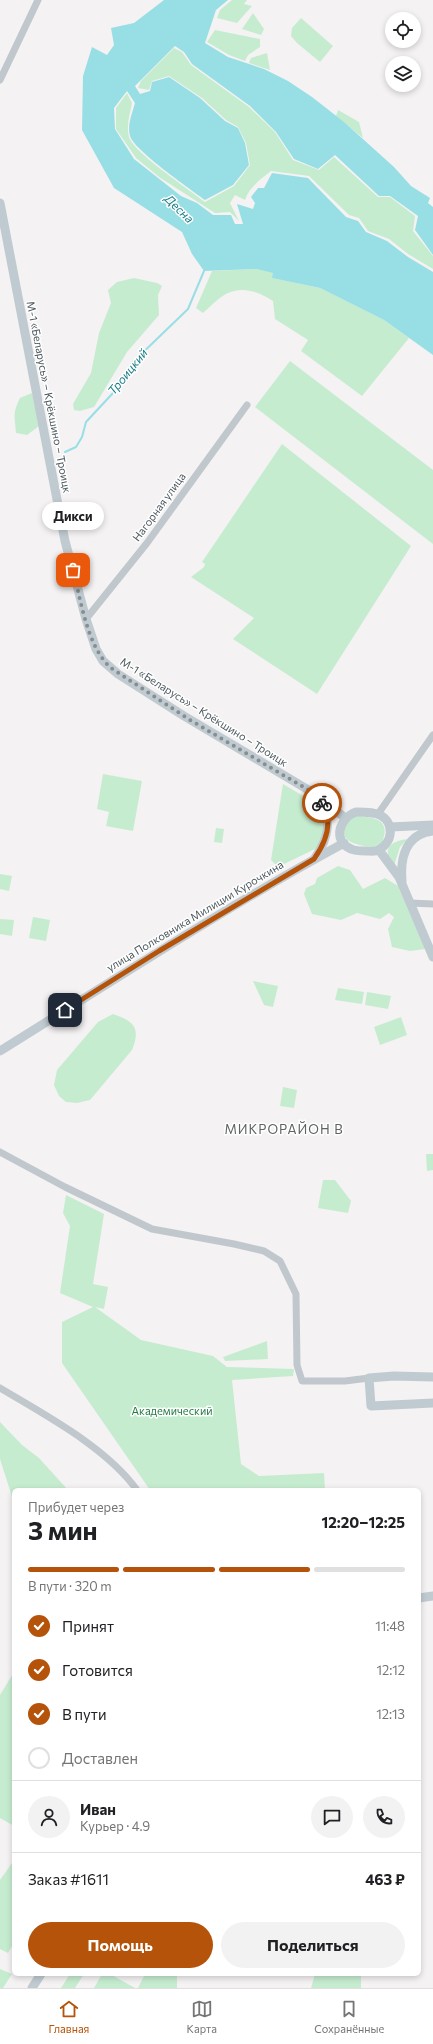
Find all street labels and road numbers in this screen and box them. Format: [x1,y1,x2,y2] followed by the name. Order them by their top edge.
[25,300,74,494] street label: М-1 «Беларусь» – Крёкшино – Троицк
[129,470,188,544] street label: Нагорная улица
[118,654,290,769] street label: М-1 «Беларусь» – Крёкшино – Троицк
[104,857,285,974] street label: улица Полковника Милиции Курочкина

